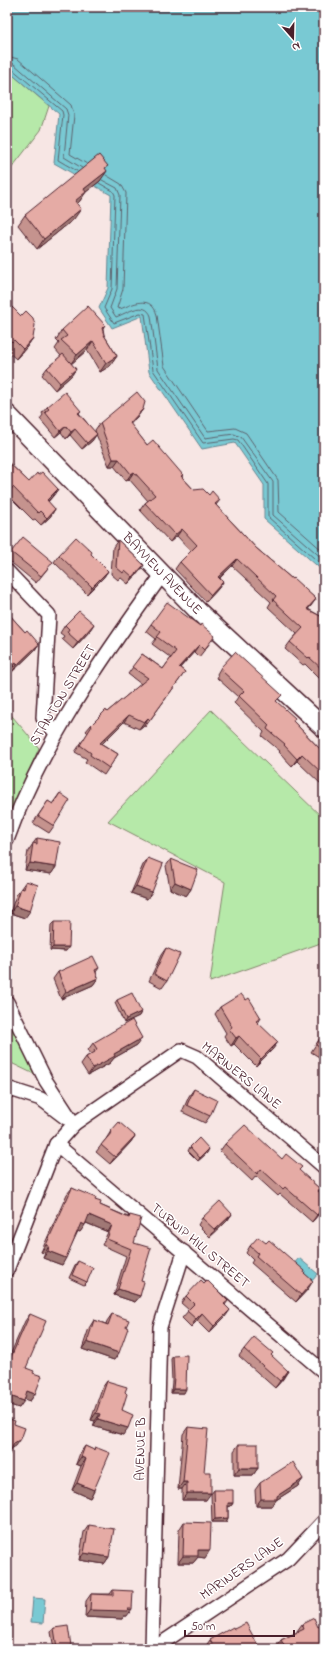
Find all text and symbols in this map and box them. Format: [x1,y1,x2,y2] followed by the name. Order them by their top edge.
[273,18,313,58] north arrow
[290,38,302,55] text: N
[116,527,207,620] street label: BAYVIEW AVENUE
[24,640,102,750] street label: STANTON STREET
[196,1037,286,1115] street label: MARINERS LANE
[146,1198,254,1294] street label: TURNIP HILL STREET
[130,1417,152,1481] street label: AVENUE B
[196,1532,288,1606] street label: MARINERS LANE
[185,1612,294,1638] scale bar
[191,1618,215,1636] text: 50 m

